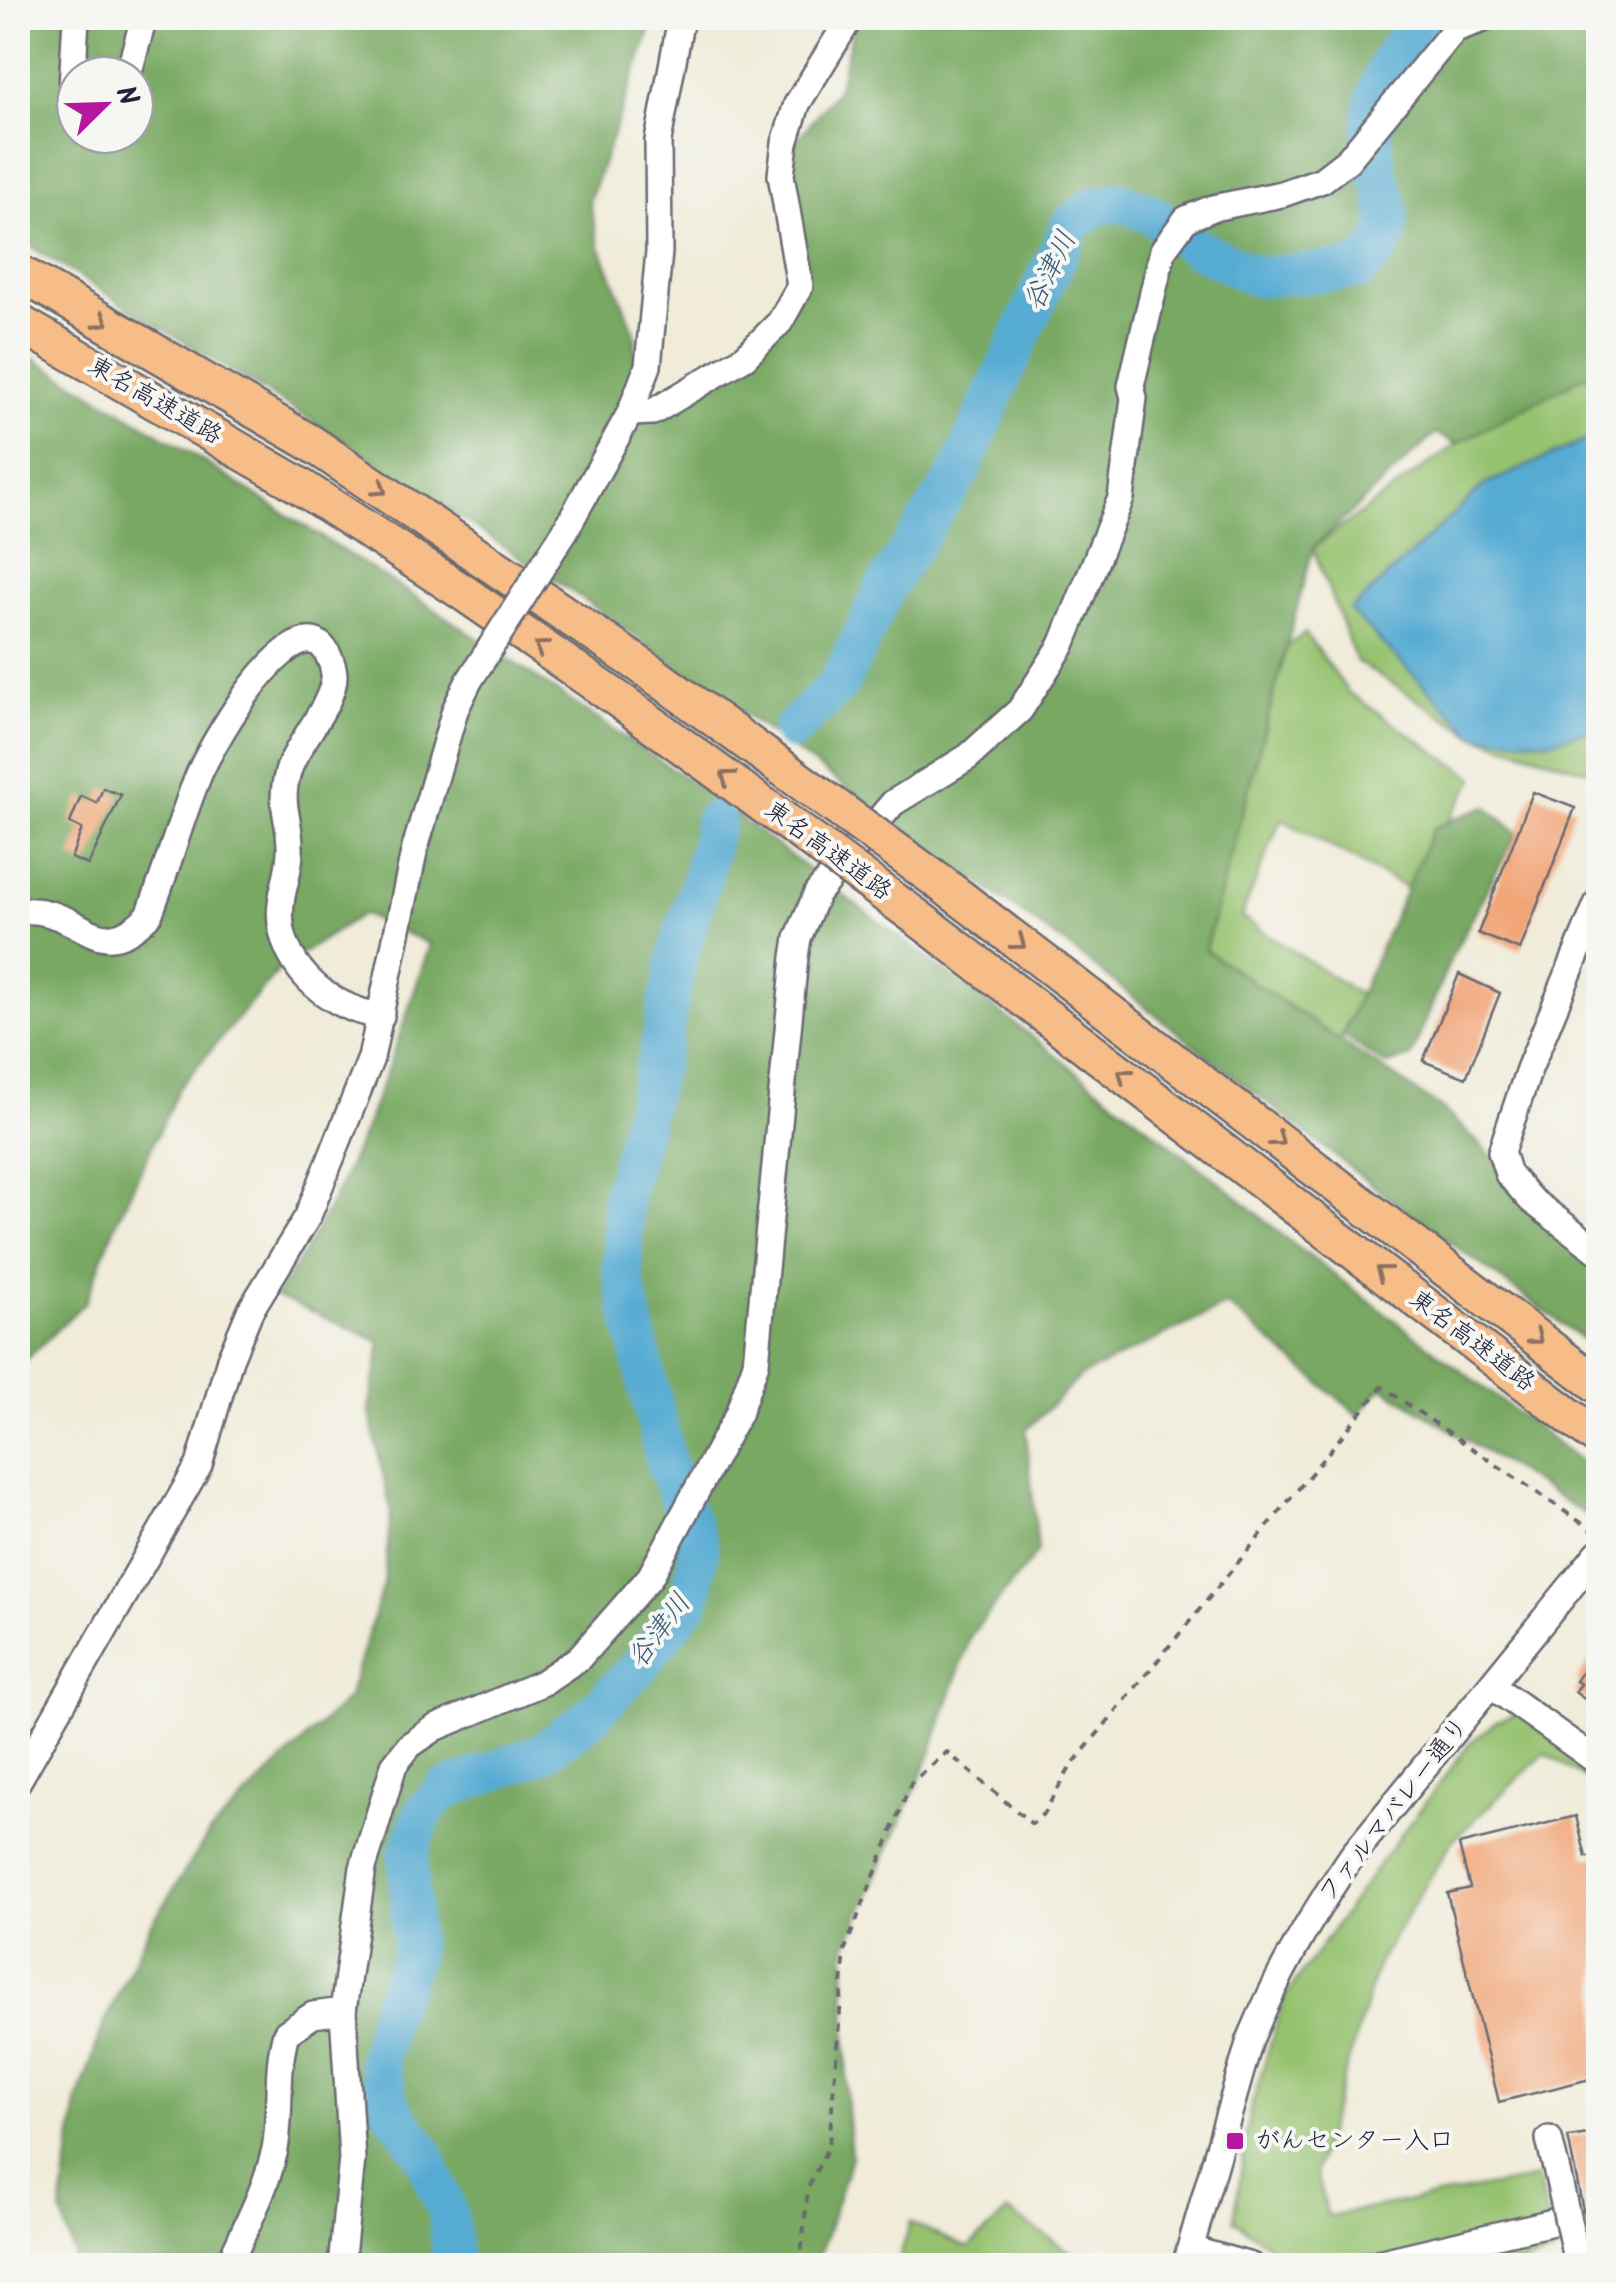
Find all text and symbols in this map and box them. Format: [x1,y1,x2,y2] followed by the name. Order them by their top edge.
[55,55,155,155] north arrow
[102,79,150,113] text: N
[1012,223,1090,319] water label: 谷津川
[91,309,109,328] one-way arrow
[80,346,230,456] street label: 東名高速道路
[368,477,387,495] one-way arrow
[534,641,553,659] one-way arrow
[720,771,738,789] one-way arrow
[756,791,900,911] street label: 東名高速道路
[1008,932,1026,949] one-way arrow
[1117,1069,1135,1087] one-way arrow
[1267,1128,1285,1145] one-way arrow
[1375,1267,1393,1284] one-way arrow
[1400,1280,1544,1402] street label: 東名高速道路
[1525,1326,1543,1343] one-way arrow
[617,1584,703,1678] water label: 谷津川
[1309,1708,1479,1912] street label: ファルマバレー通り
[1255,2121,1454,2161] place label: がんセンター入口
[1224,2130,1246,2152] marker: がんセンター入口

